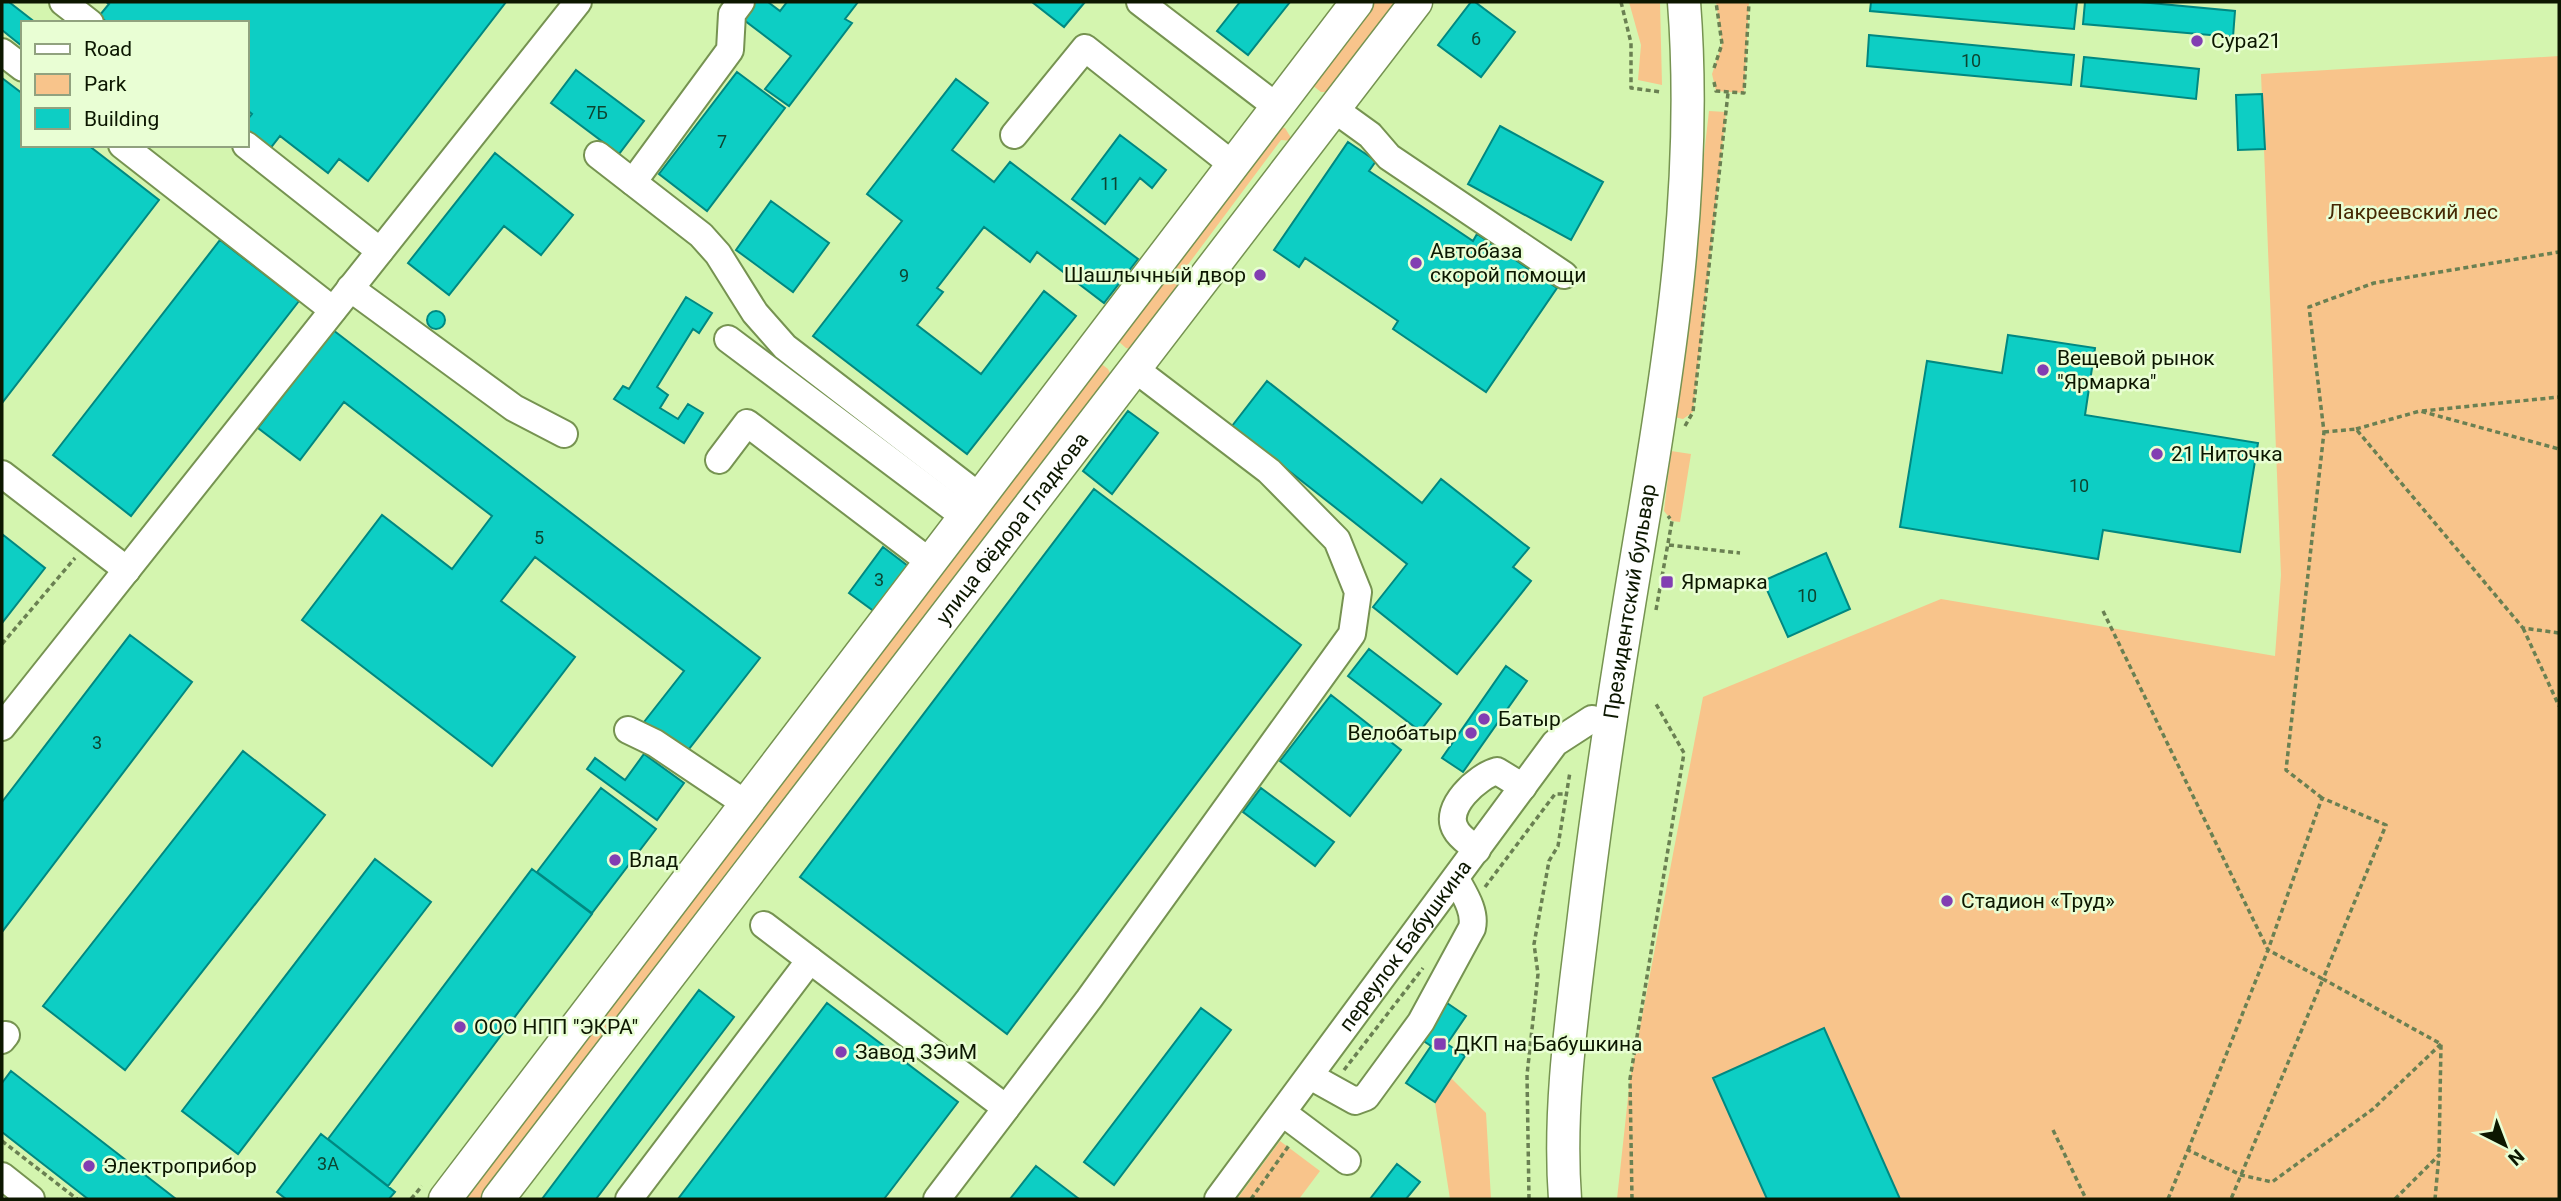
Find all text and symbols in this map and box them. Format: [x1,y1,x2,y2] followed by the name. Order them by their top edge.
[21,21,248,147] legend
[1471,28,1481,49] house number: 6
[2211,29,2281,53] place label: Сура21
[2189,33,2205,49] marker: Сура21
[84,37,132,61] text: Road
[1961,50,1981,71] house number: 10
[84,72,127,96] text: Park
[586,102,608,123] house number: 7Б
[84,107,159,131] text: Building
[717,131,727,152] house number: 7
[1100,173,1120,194] house number: 11
[2328,200,2498,224] park label: Лакреевский лес
[1430,239,1586,287] place label: Автобаза скорой помощи
[1408,255,1424,271] marker: Автобаза скорой помощи
[1064,263,1246,287] place label: Шашлычный двор
[899,265,909,286] house number: 9
[1252,267,1268,283] marker: Шашлычный двор
[2057,346,2215,394] place label: Вещевой рынок "Ярмарка"
[2035,362,2051,378] marker: Вещевой рынок "Ярмарка"
[931,428,1093,629] street label: улица Фёдора Гладкова
[2171,442,2283,466] place label: 21 Ниточка
[2149,446,2165,462] marker: 21 Ниточка
[2069,475,2089,496] house number: 10
[1599,482,1661,721] street label: Президентский бульвар
[534,527,544,548] house number: 5
[874,569,884,590] house number: 3
[1681,570,1768,594] place label: Ярмарка
[1659,574,1675,590] marker: Ярмарка
[1797,585,1817,606] house number: 10
[1498,707,1561,731] place label: Батыр
[1476,711,1492,727] marker: Батыр
[1348,721,1457,745] place label: Велобатыр
[1463,725,1479,741] marker: Велобатыр
[92,732,102,753] house number: 3
[629,848,679,872] place label: Влад
[607,852,623,868] marker: Влад
[1334,855,1476,1036] street label: переулок Бабушкина
[1961,889,2115,913] place label: Стадион «Труд»
[1939,893,1955,909] marker: Стадион «Труд»
[474,1015,638,1039] place label: ООО НПП "ЭКРА"
[452,1019,468,1035] marker: ООО НПП "ЭКРА"
[1454,1032,1642,1056] place label: ДКП на Бабушкина
[1432,1036,1448,1052] marker: ДКП на Бабушкина
[855,1040,977,1064] place label: Завод ЗЭиМ
[833,1044,849,1060] marker: Завод ЗЭиМ
[2470,1110,2540,1180] north arrow
[2503,1144,2529,1170] text: N
[317,1153,339,1174] house number: 3А
[103,1154,257,1178] place label: Электроприбор
[81,1158,97,1174] marker: Электроприбор

